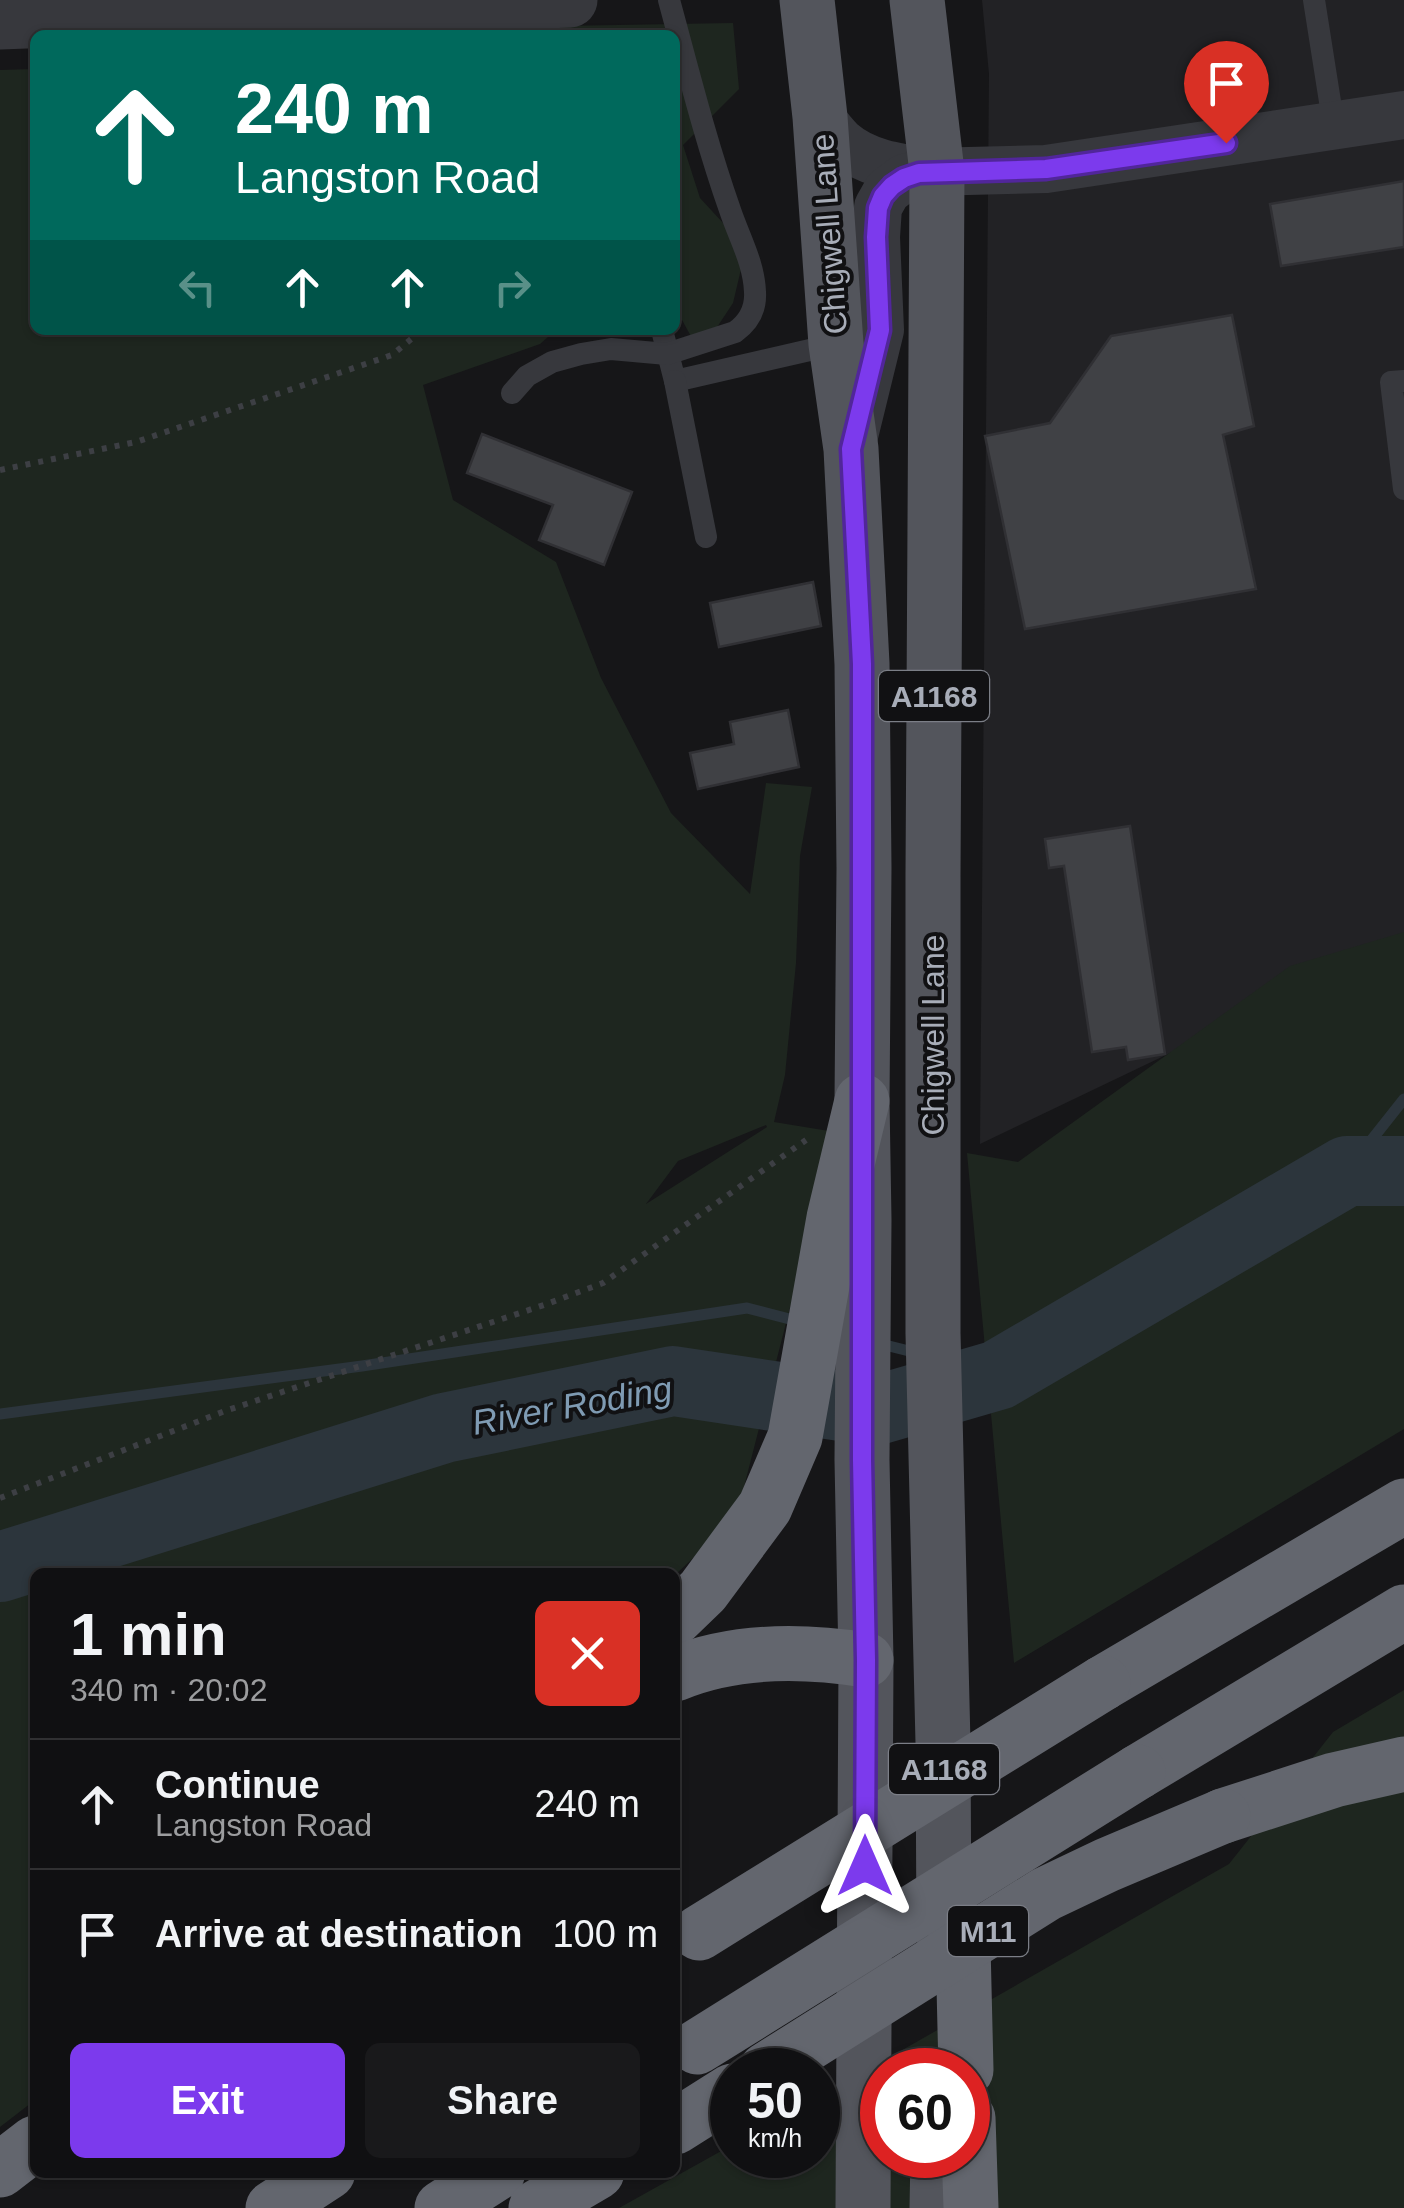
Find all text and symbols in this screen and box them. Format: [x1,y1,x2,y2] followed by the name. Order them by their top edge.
[1184,41,1269,144] pin
[1199,56,1254,111] icon: arrive
[70,70,200,200] icon: ahead
[235,70,433,148] text: 240 m
[804,132,854,336] street label: Chigwell Lane
[235,152,540,203] text: Langston Road
[170,260,225,315] icon: left
[275,260,330,315] icon: ahead
[380,260,435,315] icon: ahead
[485,260,540,315] icon: right
[879,671,989,721] road number: A1168
[915,934,951,1136] street label: Chigwell Lane
[469,1368,676,1442] water label: River Roding
[70,1601,227,1668] text: 1 min
[535,1601,640,1706] button: close
[70,1672,267,1708] text: 340 m · 20:02
[889,1744,999,1794] road number: A1168
[155,1764,320,1806] text: Continue
[70,1777,125,1832] icon: ahead
[534,1783,640,1825] text: 240 m
[155,1807,372,1843] text: Langston Road
[813,1814,917,1918] position arrow
[948,1906,1028,1956] road number: M11
[70,1907,125,1962] icon: arrive
[155,1913,522,1955] text: Arrive at destination
[552,1913,658,1955] text: 100 m
[70,2043,345,2158] button: Exit
[365,2043,640,2158] button: Share
[860,2048,990,2178] speed limit sign: 60
[747,2073,803,2129] text: 50
[748,2124,802,2152] text: km/h

